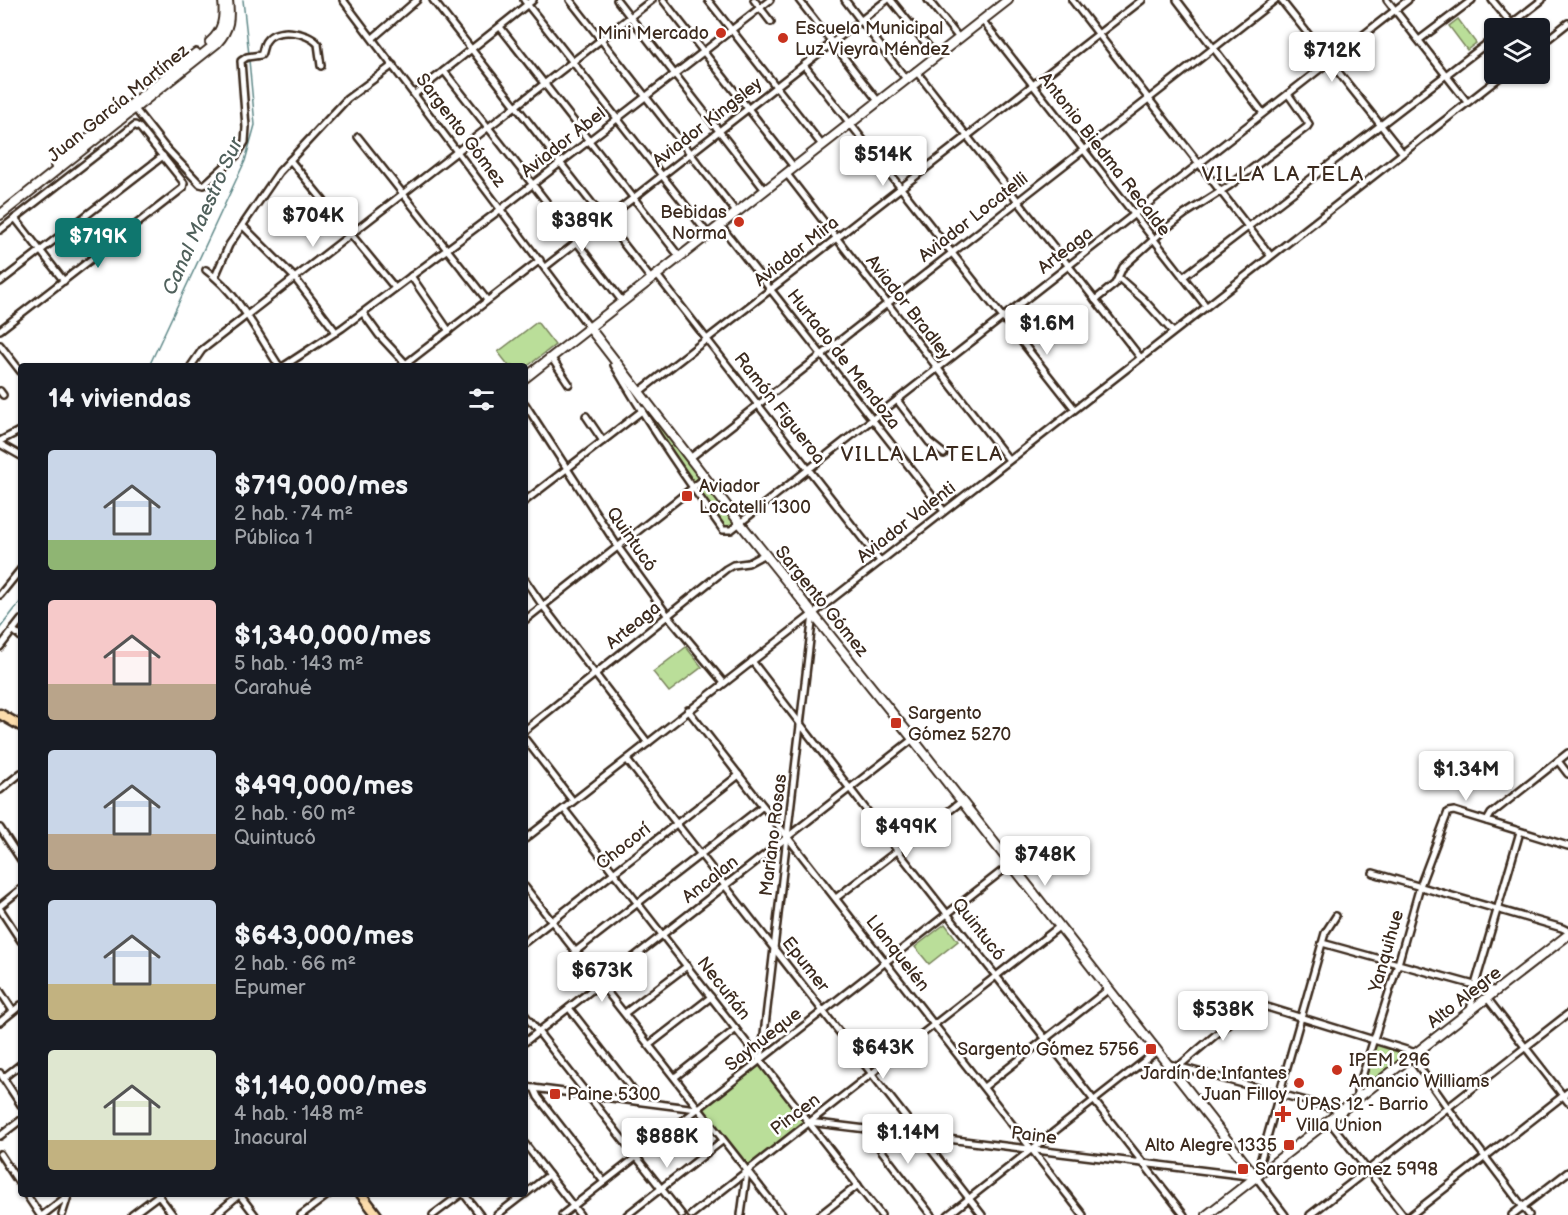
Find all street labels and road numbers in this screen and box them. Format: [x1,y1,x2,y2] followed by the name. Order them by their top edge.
[44,40,193,167] street label: Juan García Martínez
[1034,68,1175,240] street label: Antonio Biedma Recalde
[411,69,510,191] street label: Sargento Gómez
[648,73,767,172] street label: Aviador Kingsley
[517,103,610,182] street label: Aviador Abel
[914,168,1032,267] street label: Aviador Locatelli
[750,212,843,291] street label: Aviador Mira
[1034,222,1097,278] street label: Arteaga
[861,251,956,364] street label: Aviador Bradley
[782,285,905,433] street label: Hurtado de Mendoza
[730,348,830,468] street label: Ramón Figueroa
[853,477,960,567] street label: Aviador Valenti
[602,503,661,575] street label: Quintucó
[771,542,873,661] street label: Sargento Gómez
[602,597,665,654] street label: Arteaga
[756,773,791,897] street label: Mariano Rosas
[592,818,655,874] street label: Chocorí
[678,851,742,908] street label: Ancalan
[948,894,1010,965] street label: Quintucó
[1364,907,1408,996] street label: Yanquihue
[861,911,934,995] street label: Llanquelén
[778,933,834,996] street label: Epumer
[692,953,755,1024] street label: Necuñán
[1423,962,1506,1033] street label: Alto Alegre
[721,1003,806,1076] street label: Sayhueque
[767,1089,824,1140] street label: Pincen
[1010,1122,1058,1149] street label: Paine

